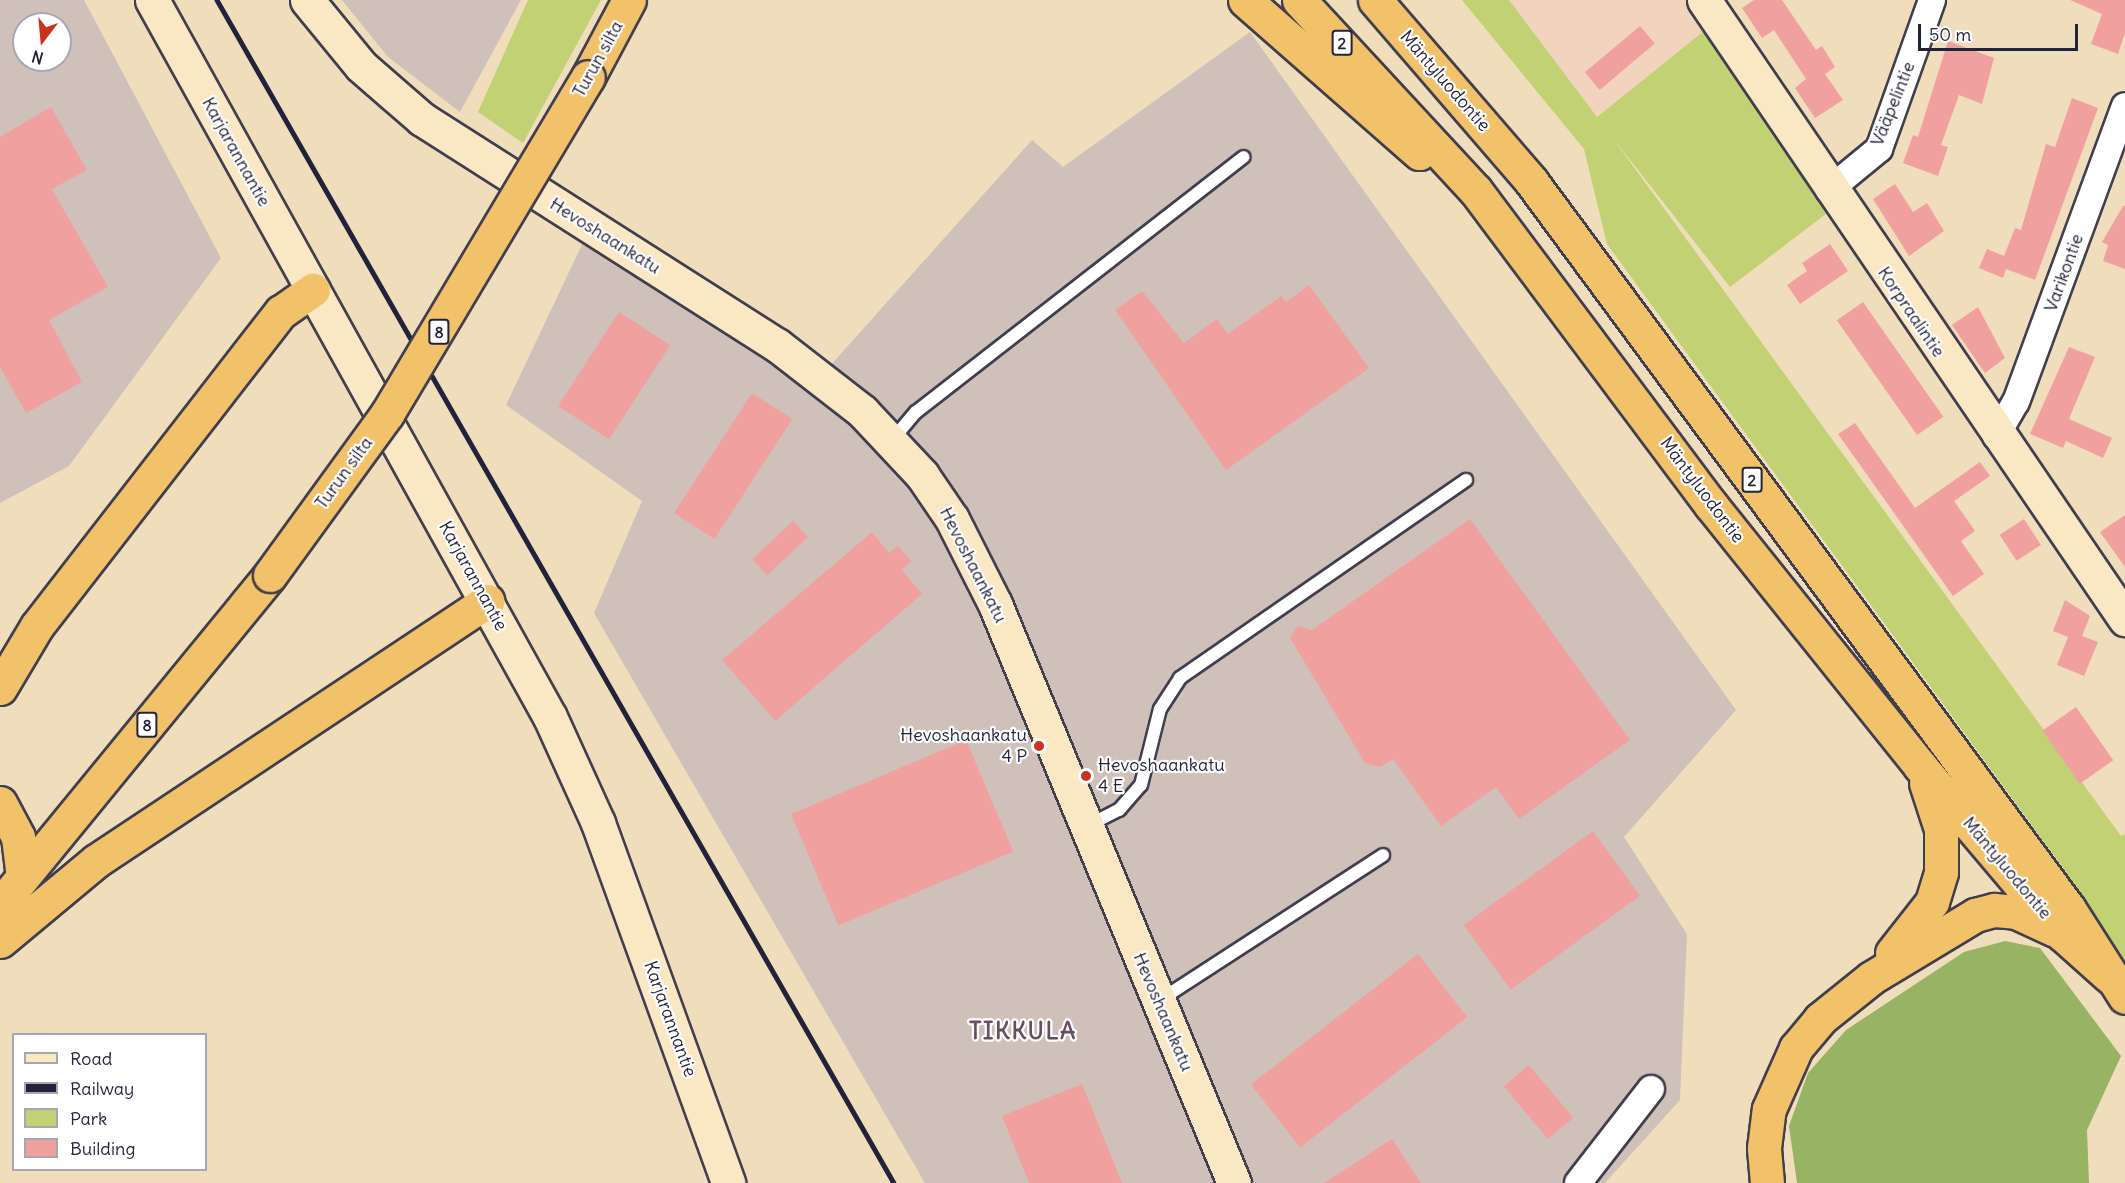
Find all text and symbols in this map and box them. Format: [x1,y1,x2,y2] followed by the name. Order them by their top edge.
[12,12,72,72] north arrow
[1921,12,2082,50] scale bar
[568,17,628,101] street label: Turun silta
[1929,23,1971,46] text: 50 m
[1395,26,1495,136] street label: Mäntyluodontie
[1332,30,1352,56] road number: 2
[30,46,46,69] text: N
[1866,59,1920,149] street label: Vääpelintie
[197,94,275,210] street label: Karjarannantie
[546,193,664,279] street label: Hevoshaankatu
[2040,231,2088,315] street label: Varikontie
[1873,263,1949,361] street label: Korpraalintie
[427,319,451,345] road number: 8
[311,433,377,513] street label: Turun silta
[1655,433,1749,547] street label: Mäntyluodontie
[1742,467,1762,493] road number: 2
[935,504,1011,626] street label: Hevoshaankatu
[434,518,512,634] street label: Karjarannantie
[135,712,159,738] road number: 8
[900,725,1027,768] place label: Hevoshaankatu 4 P
[1032,739,1046,753] marker: Hevoshaankatu 4 P
[1098,755,1225,798] place label: Hevoshaankatu 4 E
[1079,769,1093,783] marker: Hevoshaankatu 4 E
[1958,813,2056,923] street label: Mäntyluodontie
[1128,949,1198,1075] street label: Hevoshaankatu
[639,958,701,1080] street label: Karjarannantie
[969,1017,1077,1045] district label: TIKKULA
[12,1033,207,1171] legend
[70,1047,112,1070] text: Road
[70,1077,134,1100] text: Railway
[70,1107,107,1130] text: Park
[70,1137,135,1160] text: Building

